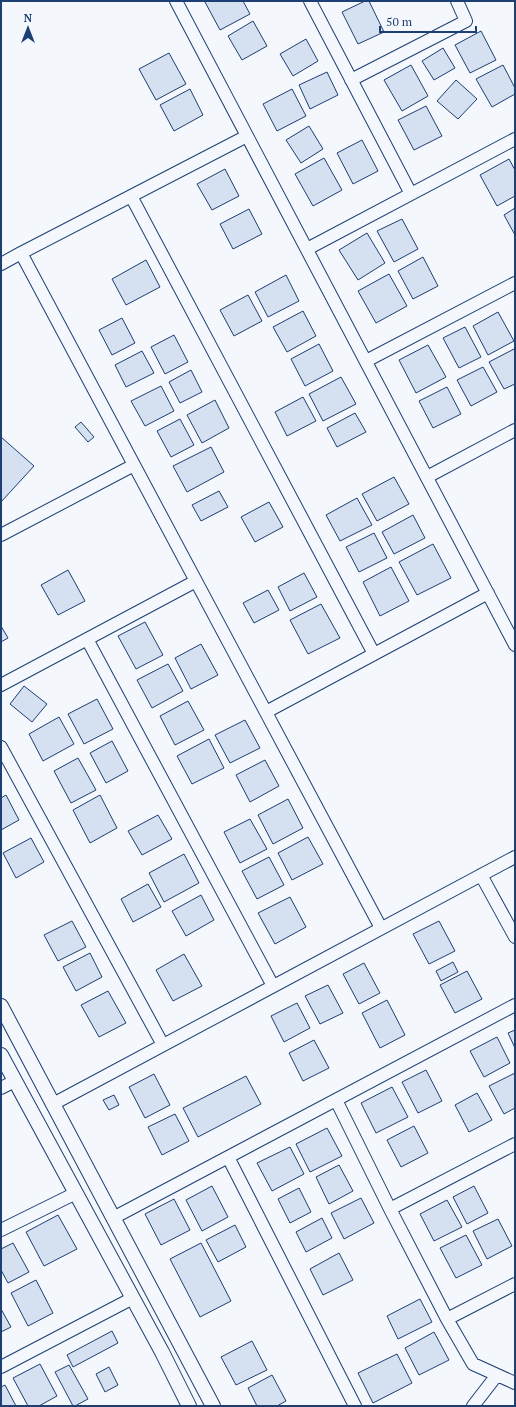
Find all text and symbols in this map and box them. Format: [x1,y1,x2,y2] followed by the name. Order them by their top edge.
[8,8,48,48] north arrow
[380,8,476,34] scale bar
[24,11,33,25] text: N
[386,14,413,29] text: 50 m

